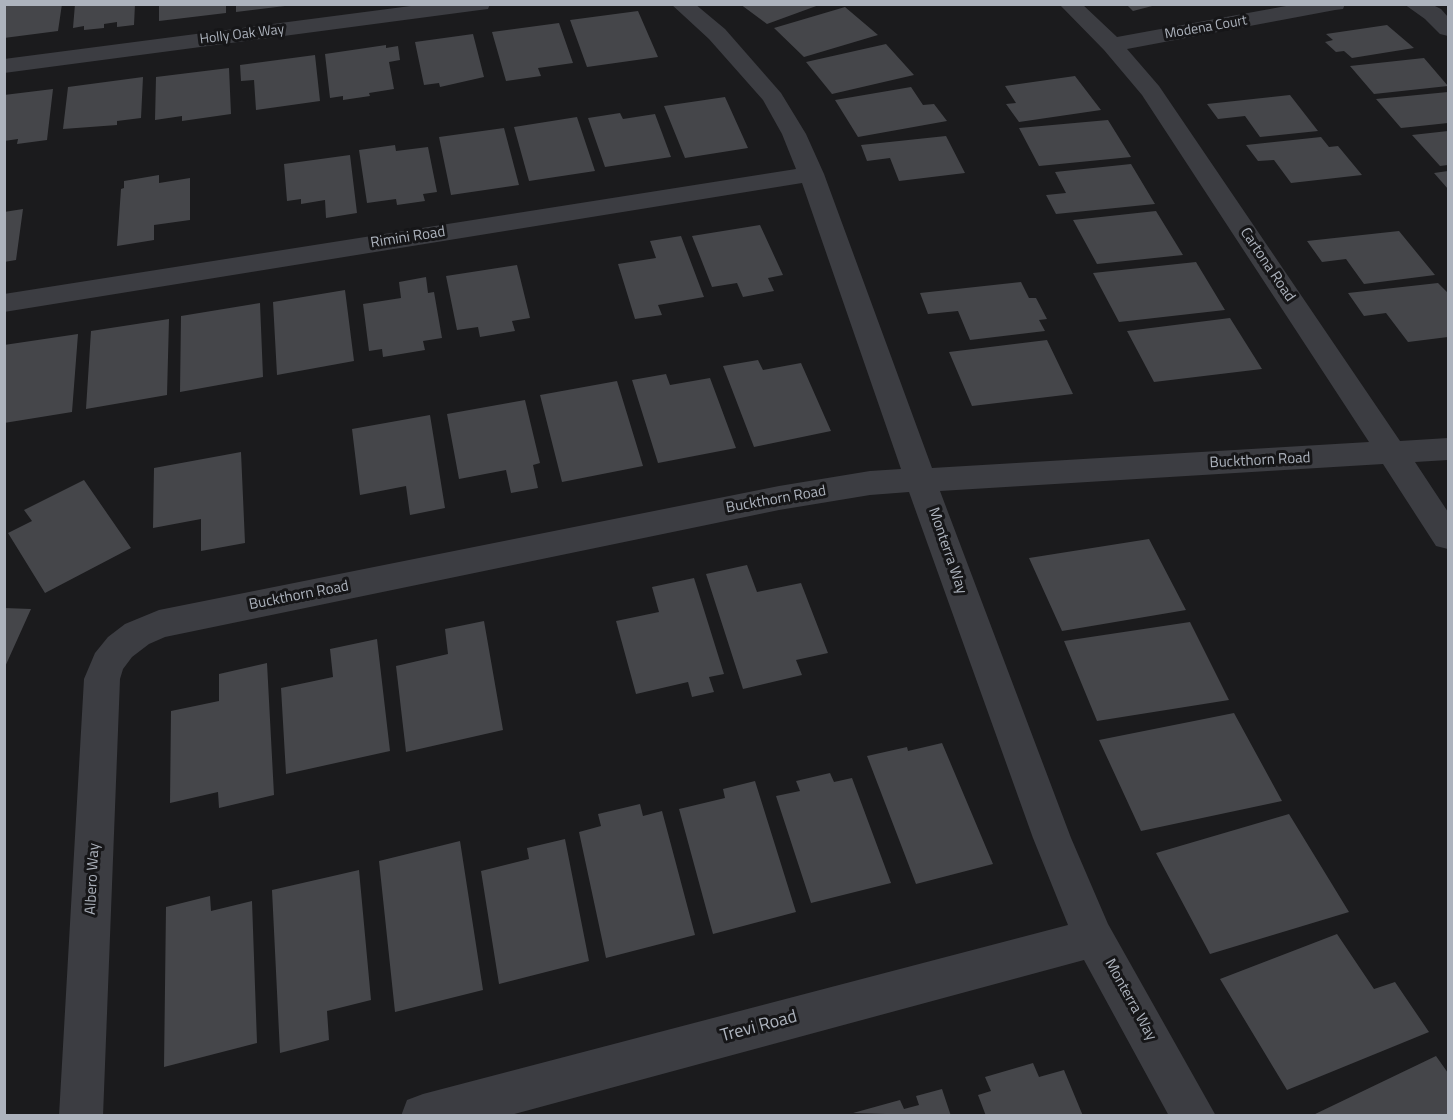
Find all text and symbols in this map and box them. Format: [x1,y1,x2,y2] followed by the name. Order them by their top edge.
[1164,13,1248,43] street label: Modena Court
[199,21,285,49] street label: Holly Oak Way
[369,223,447,253] street label: Rimini Road
[1236,225,1298,305] street label: Cartona Road
[1209,449,1311,473] street label: Buckthorn Road
[725,482,827,518] street label: Buckthorn Road
[924,505,970,597] street label: Monterra Way
[248,578,350,614] street label: Buckthorn Road
[82,843,104,915] street label: Albero Way
[1100,956,1160,1044] street label: Monterra Way
[718,1006,800,1048] street label: Trevi Road

